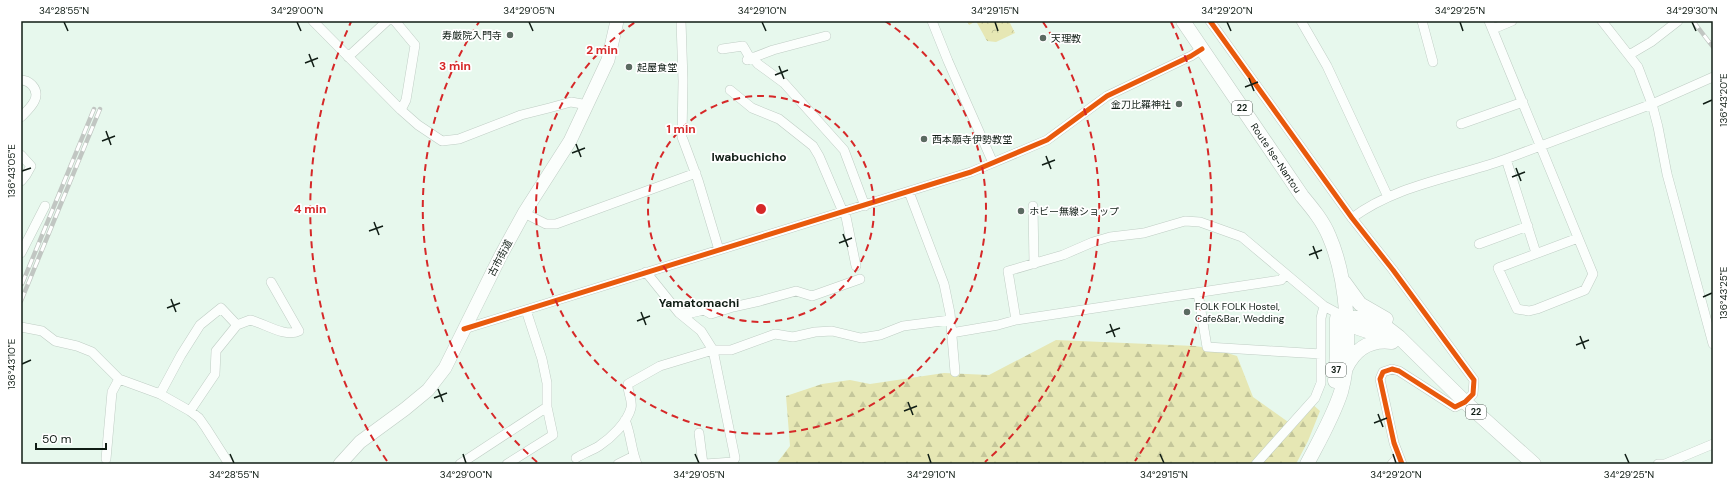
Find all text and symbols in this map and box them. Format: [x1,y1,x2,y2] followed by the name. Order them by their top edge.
[39,4,89,17] text: 34°28'55"N
[271,4,323,17] text: 34°29'00"N
[503,4,555,17] text: 34°29'05"N
[738,4,786,17] text: 34°29'10"N
[971,4,1019,17] text: 34°29'15"N
[1201,4,1253,17] text: 34°29'20"N
[1435,4,1485,17] text: 34°29'25"N
[1666,4,1718,17] text: 34°29'30"N
[442,29,502,42] place label: 寿厳院入門寺
[505,30,515,40] marker: 寿厳院入門寺
[1051,32,1081,45] place label: 天理教
[1038,33,1048,43] marker: 天理教
[586,42,618,58] text: 2 min
[439,58,471,74] text: 3 min
[637,61,677,74] place label: 起屋食堂
[624,62,634,72] marker: 起屋食堂
[1717,73,1730,127] text: 136°43'20"E
[1111,98,1171,111] place label: 金刀比羅神社
[1174,99,1184,109] marker: 金刀比羅神社
[1232,101,1252,115] road number: 22
[666,121,696,137] text: 1 min
[1248,121,1304,196] street label: Route Ise-Nantou
[932,133,1012,146] place label: 西本願寺伊勢教堂
[919,134,929,144] marker: 西本願寺伊勢教堂
[5,144,18,198] text: 136°43'05"E
[711,149,787,165] district label: Iwabuchicho
[294,201,326,217] text: 4 min
[754,202,768,216] centre of rings
[1029,205,1119,218] place label: ホビー無線ショップ
[1016,206,1026,216] marker: ホビー無線ショップ
[485,237,515,279] street label: 古市街道
[1717,266,1730,319] text: 136°43'25"E
[659,295,739,311] district label: Yamatomachi
[1195,300,1285,325] place label: FOLK FOLK Hostel, Cafe&Bar, Wedding
[1182,307,1192,317] marker: FOLK FOLK Hostel, Cafe&Bar, Wedding
[5,338,18,389] text: 136°43'10"E
[1326,363,1346,377] road number: 37
[1466,405,1486,419] road number: 22
[36,425,106,451] scale bar
[42,431,71,447] text: 50 m
[209,468,259,481] text: 34°28'55"N
[440,468,492,481] text: 34°29'00"N
[673,468,725,481] text: 34°29'05"N
[907,468,955,481] text: 34°29'10"N
[1140,468,1188,481] text: 34°29'15"N
[1370,468,1422,481] text: 34°29'20"N
[1604,468,1654,481] text: 34°29'25"N

